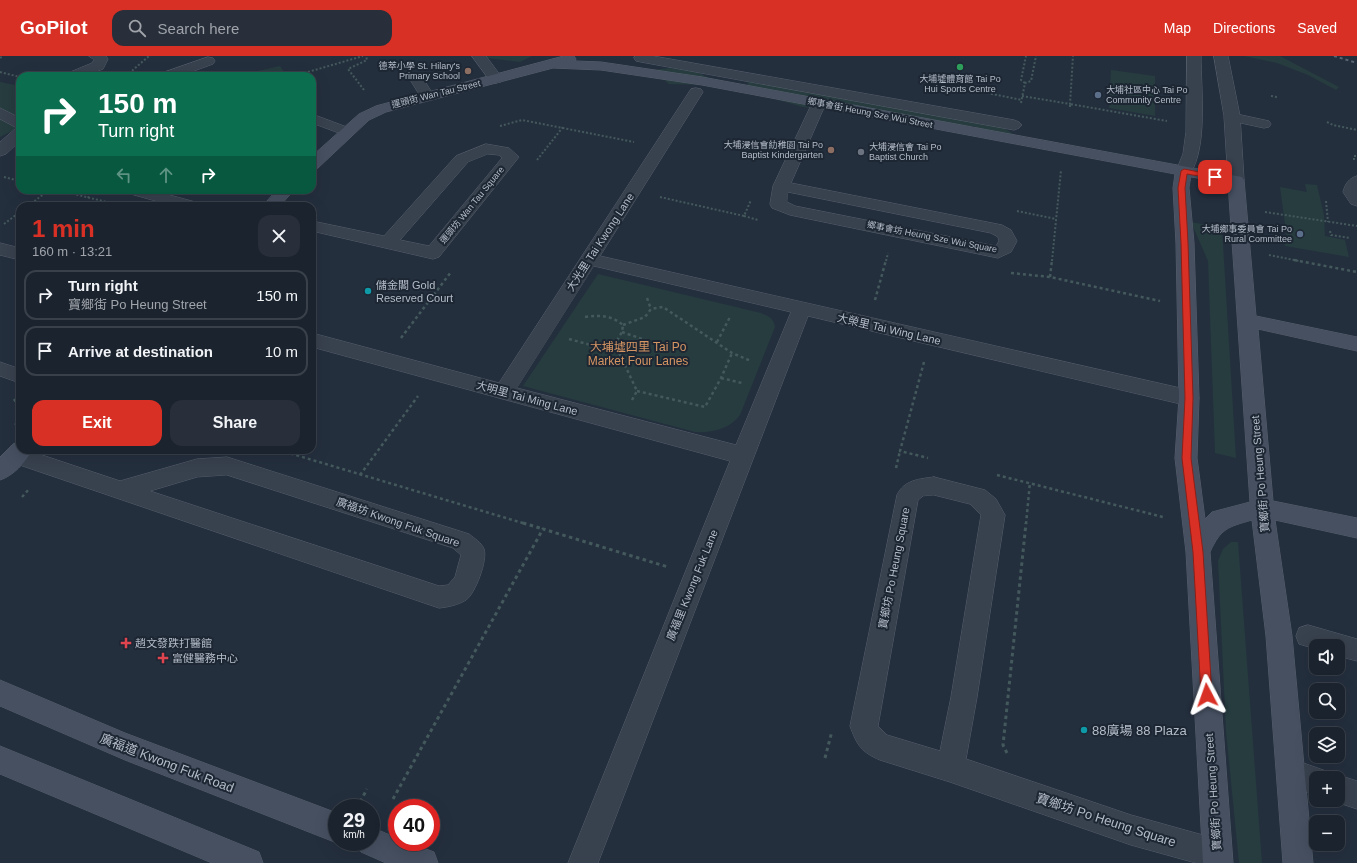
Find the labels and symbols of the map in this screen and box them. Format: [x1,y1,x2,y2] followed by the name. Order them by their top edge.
[379,60,460,81] place label: 德萃小學 St. Hilary's Primary School
[955,62,965,72] marker: 大埔墟體育館 Tai Po Hui Sports Centre
[463,66,473,76] marker: 德萃小學 St. Hilary's Primary School
[919,73,1001,94] place label: 大埔墟體育館 Tai Po Hui Sports Centre
[391,78,482,110] street label: 運頭街 Wan Tau Street
[1106,84,1188,105] place label: 大埔社區中心 Tai Po Community Centre
[1093,90,1103,100] marker: 大埔社區中心 Tai Po Community Centre
[807,96,934,130] street label: 鄉事會街 Heung Sze Wui Street
[723,139,823,160] place label: 大埔浸信會糼稚園 Tai Po Baptist Kindergarten
[869,141,942,162] place label: 大埔浸信會 Tai Po Baptist Church
[826,145,836,155] marker: 大埔浸信會糼稚園 Tai Po Baptist Kindergarten
[856,147,866,157] marker: 大埔浸信會 Tai Po Baptist Church
[1198,160,1232,194] pin
[437,164,506,245] street label: 運頭坊 Wan Tau Square
[564,191,636,293] street label: 大光里 Tai Kwong Lane
[866,218,998,255] street label: 鄉事會坊 Heung Sze Wui Square
[1201,223,1292,244] place label: 大埔鄉事委員會 Tai Po Rural Committee
[1295,229,1305,239] marker: 大埔鄉事委員會 Tai Po Rural Committee
[376,279,453,304] place label: 儲金閣 Gold Reserved Court
[363,286,373,296] marker: 儲金閣 Gold Reserved Court
[836,311,942,347] street label: 大榮里 Tai Wing Lane
[588,340,688,368] district label: 大埔墟四里 Tai Po Market Four Lanes
[475,379,579,417] street label: 大明里 Tai Ming Lane
[1249,415,1271,533] street label: 寶鄉街 Po Heung Street
[335,495,461,549] street label: 廣福坊 Kwong Fuk Square
[876,506,912,630] street label: 寶鄉坊 Po Heung Square
[664,528,720,642] street label: 廣福里 Kwong Fuk Lane
[120,637,132,649] marker: 趙文發跌打醫館
[135,637,212,649] place label: 趙文發跌打醫館
[157,652,169,664] marker: 富健醫務中心
[172,652,238,664] place label: 富健醫務中心
[1186,674,1228,716] position arrow
[1092,723,1187,738] place label: 88廣場 88 Plaza
[1079,725,1089,735] marker: 88廣場 88 Plaza
[98,730,236,796] street label: 廣福道 Kwong Fuk Road
[1203,733,1223,851] street label: 寶鄉街 Po Heung Street
[1034,790,1178,850] street label: 寶鄉坊 Po Heung Square
[388,799,440,851] speed limit sign: 40

